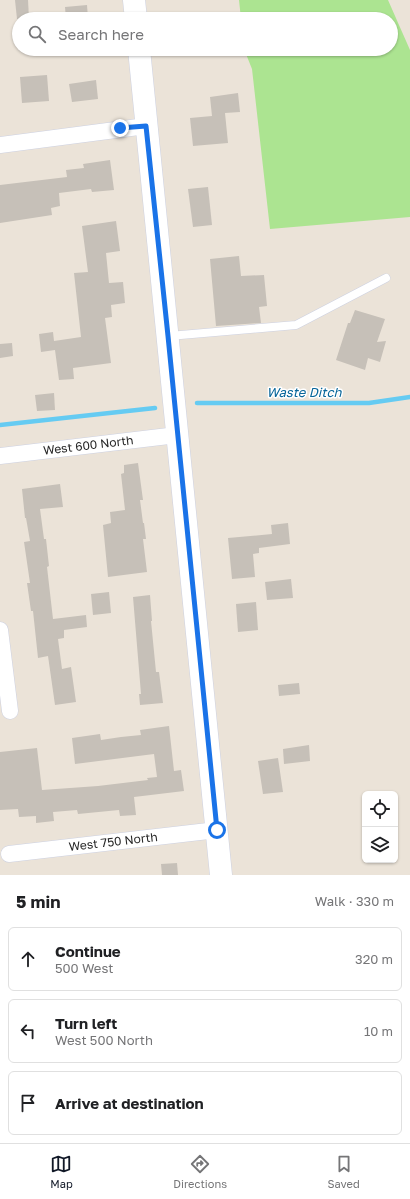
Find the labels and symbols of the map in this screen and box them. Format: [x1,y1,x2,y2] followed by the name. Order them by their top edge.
[111,119,129,137] route end
[266,384,343,400] water label: Waste Ditch
[42,432,134,458] street label: West 600 North
[208,821,226,839] route start
[68,829,159,854] street label: West 750 North

